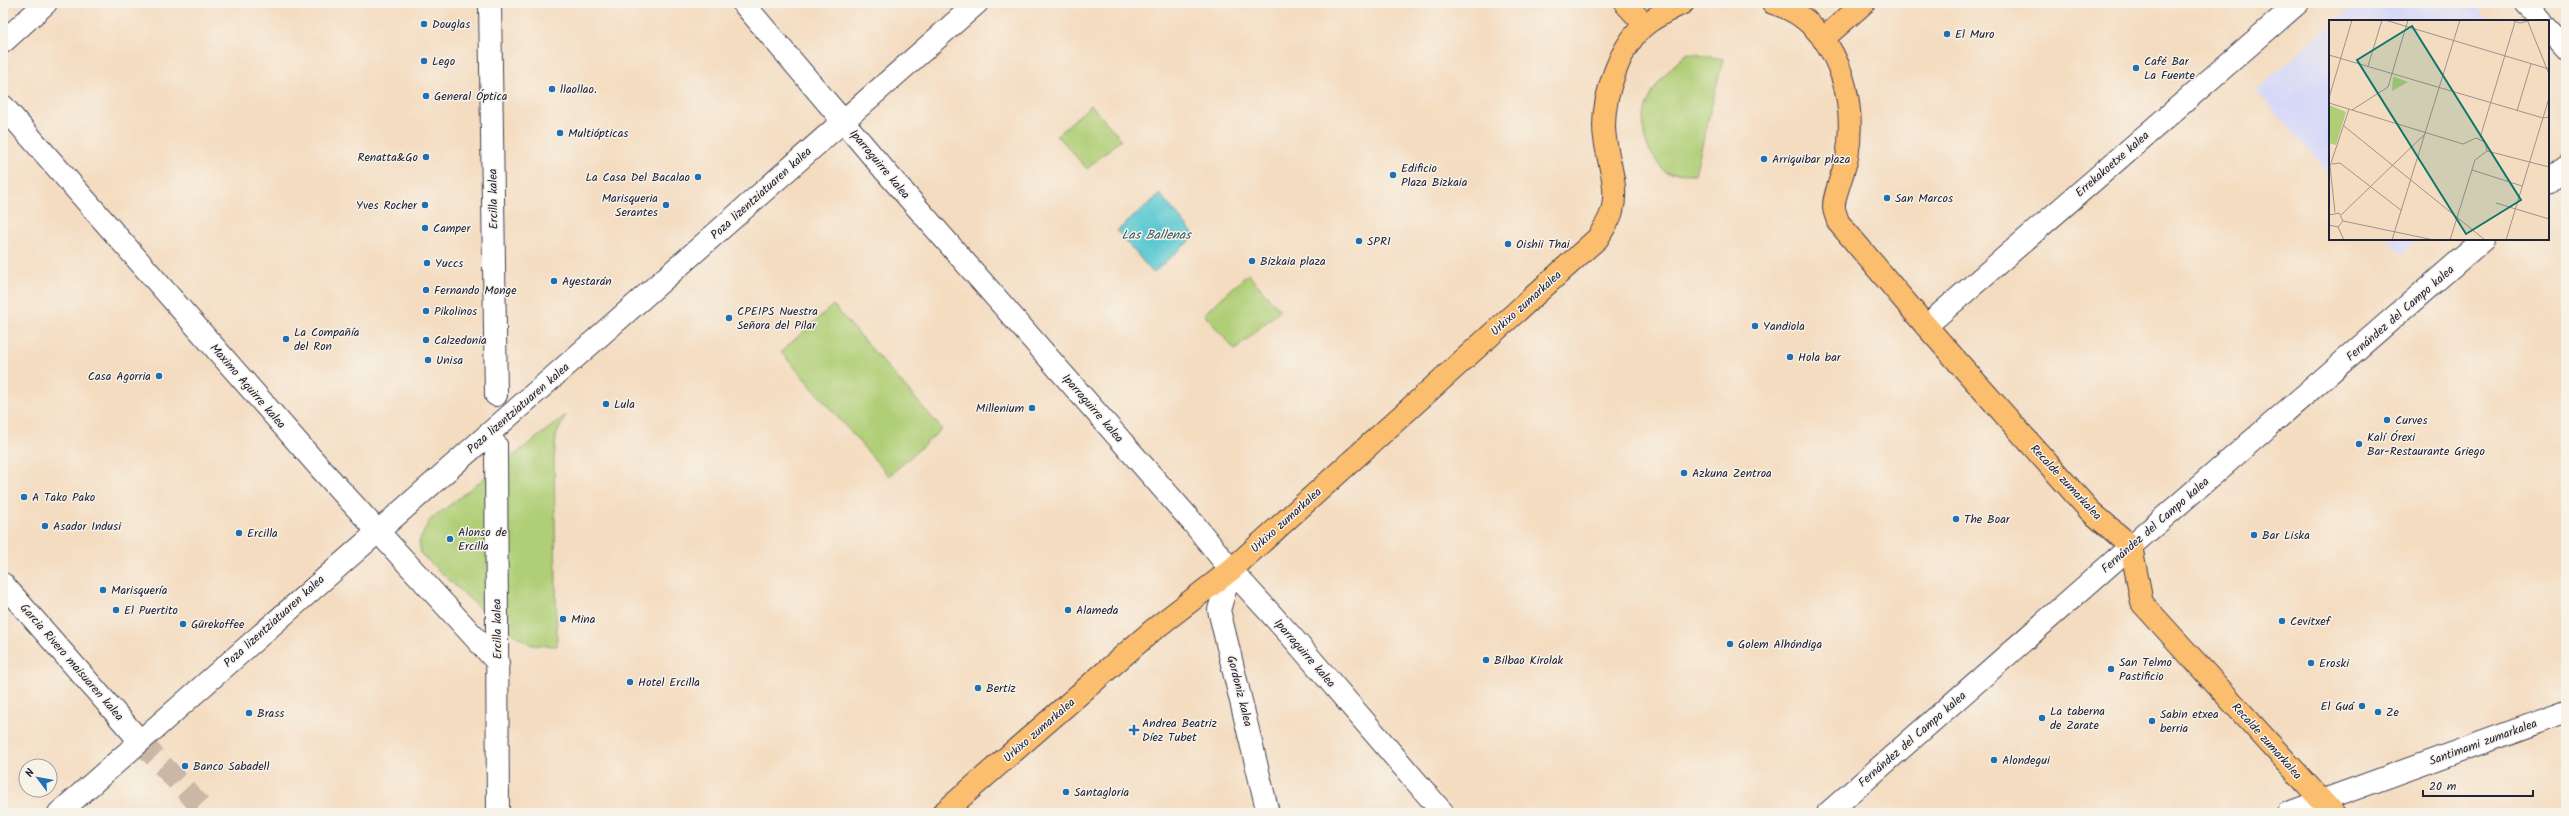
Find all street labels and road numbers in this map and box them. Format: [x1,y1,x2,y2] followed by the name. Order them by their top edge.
[845,125,915,204] street label: Iparraguirre kalea
[2071,126,2154,202] street label: Errekakoetxe kalea
[706,142,817,244] street label: Poza lizentziatuaren kalea
[483,168,504,230] street label: Ercilla kalea
[2342,261,2459,366] street label: Fernández del Campo kalea
[1486,266,1567,341] street label: Urkixo zumarkalea
[205,339,290,434] street label: Maximo Aguirre kalea
[463,358,574,458] street label: Poza lizentziatuaren kalea
[1057,370,1128,447] street label: Iparraguirre kalea
[2025,440,2106,525] street label: Recalde zumarkalea
[2097,473,2214,578] street label: Fernández del Campo kalea
[1246,483,1327,558] street label: Urkixo zumarkalea
[219,570,330,672] street label: Poza lizentziatuaren kalea
[487,598,508,660] street label: Ercilla kalea
[15,599,128,726] street label: Garcia Rivero maisuaren kalea
[1269,615,1340,692] street label: Iparraguirre kalea
[1221,654,1258,729] street label: Gordoniz kalea
[1854,687,1971,792] street label: Fernández del Campo kalea
[999,693,1080,767] street label: Urkixo zumarkalea
[2227,699,2307,784] street label: Recalde zumarkalea
[2426,714,2540,771] street label: Santimami zumarkalea

